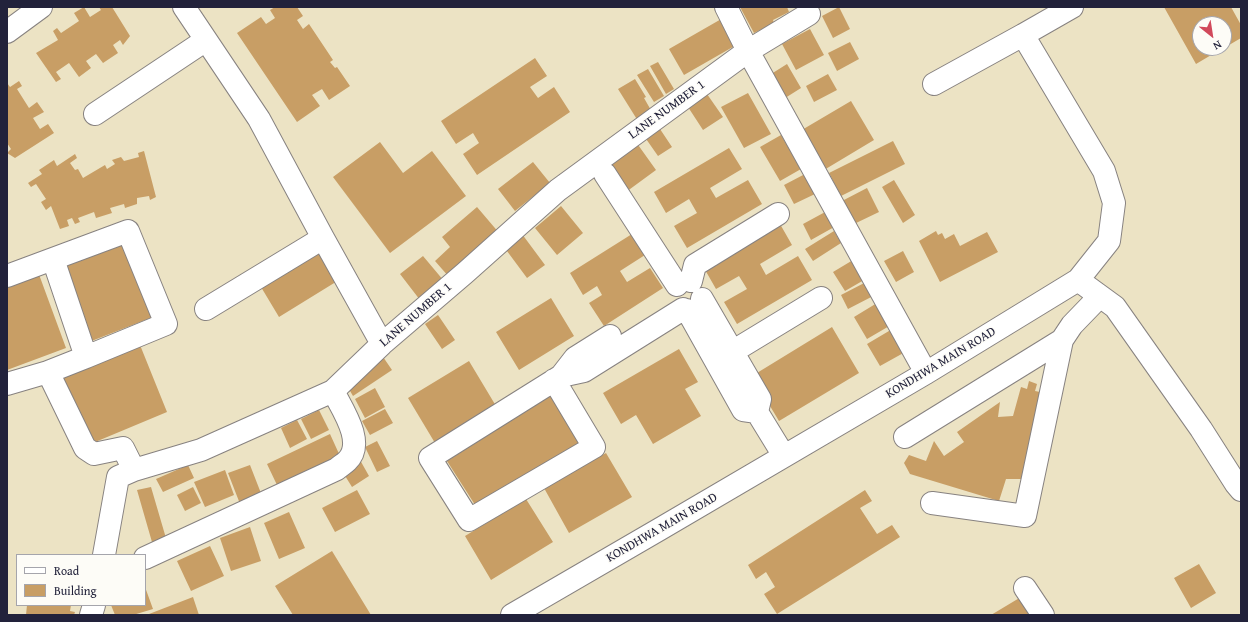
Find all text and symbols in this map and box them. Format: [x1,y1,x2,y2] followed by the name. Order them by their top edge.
[1192,16,1232,56] north arrow
[1210,37,1225,54] text: N
[626,77,708,143] street label: LANE NUMBER 1
[377,279,455,351] street label: LANE NUMBER 1
[883,324,999,402] street label: KONDHWA MAIN ROAD
[604,490,720,566] street label: KONDHWA MAIN ROAD
[16,554,146,606] legend
[54,562,79,579] text: Road
[54,582,97,599] text: Building

